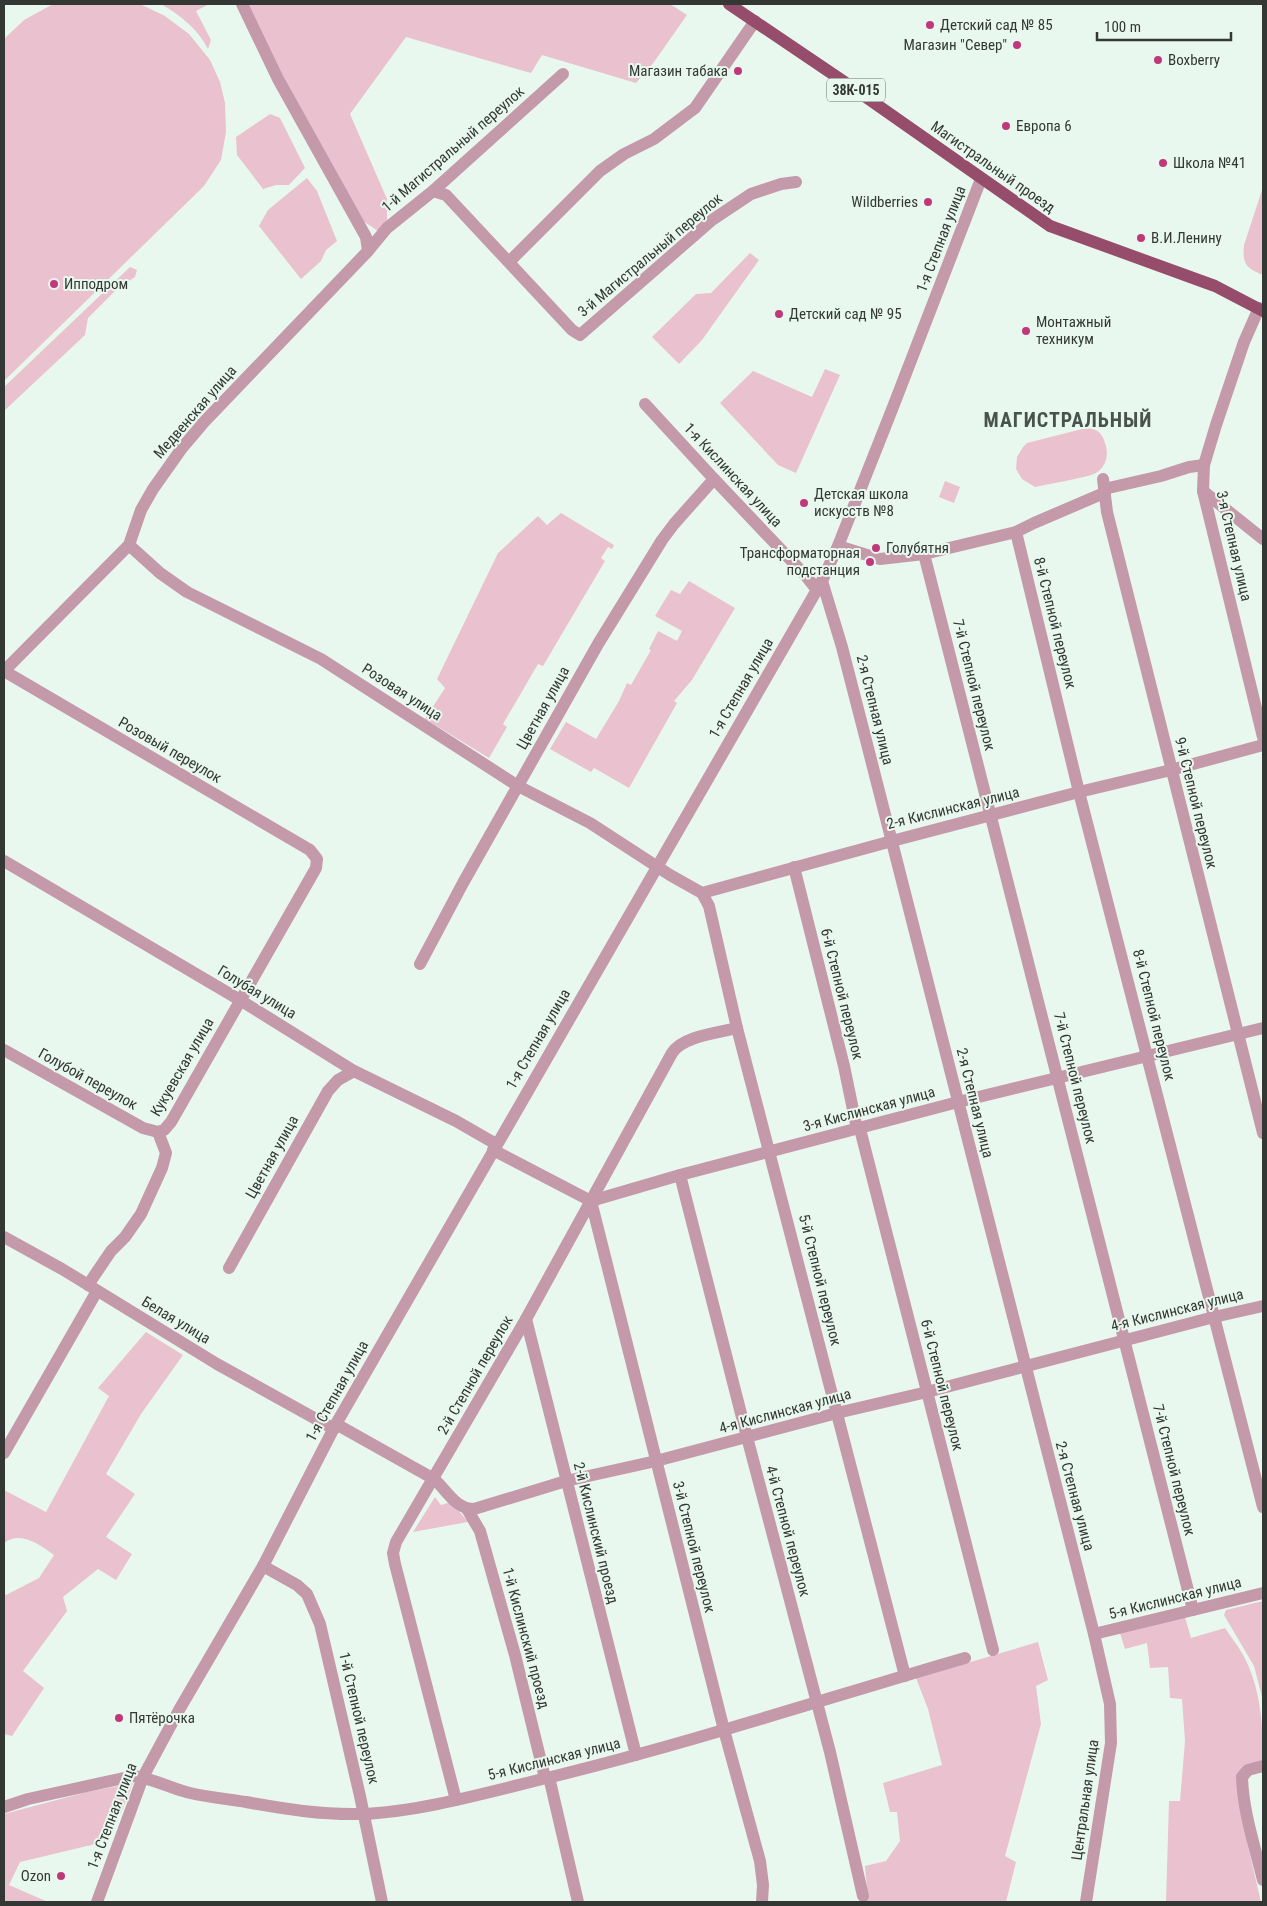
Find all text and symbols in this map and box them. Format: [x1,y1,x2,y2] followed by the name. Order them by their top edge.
[1097,10,1231,42] scale bar
[940,16,1053,34] place label: Детский сад № 85
[1104,18,1141,36] text: 100 m
[924,19,936,31] marker: Детский сад № 85
[903,36,1007,54] place label: Магазин "Север"
[1011,39,1023,51] marker: Магазин "Север"
[1168,51,1220,69] place label: Boxberry
[1152,54,1164,66] marker: Boxberry
[629,62,728,80] place label: Магазин табака
[732,65,744,77] marker: Магазин табака
[827,78,885,102] road number: 38К-015
[378,82,528,216] street label: 1-й Магистральный переулок
[927,117,1059,217] street label: Магистральный проезд
[1016,117,1072,135] place label: Европа 6
[1000,120,1012,132] marker: Европа 6
[1173,154,1246,172] place label: Школа №41
[1157,157,1169,169] marker: Школа №41
[912,183,970,295] street label: 1-я Степная улица
[574,189,726,321] street label: 3-й Магистральный переулок
[851,193,918,211] place label: Wildberries
[922,196,934,208] marker: Wildberries
[1151,229,1222,247] place label: В.И.Ленину
[1135,232,1147,244] marker: В.И.Ленину
[64,275,128,293] place label: Ипподром
[48,278,60,290] marker: Ипподром
[789,305,902,323] place label: Детский сад № 95
[773,308,785,320] marker: Детский сад № 95
[1036,313,1111,348] place label: Монтажный техникум
[1020,325,1032,337] marker: Монтажный техникум
[150,362,240,462] street label: Медвенская улица
[984,408,1152,432] district label: МАГИСТРАЛЬНЫЙ
[680,419,786,531] street label: 1-я Кислинская улица
[814,485,909,520] place label: Детская школа искусств №8
[1213,489,1255,603] street label: 3-я Степная улица
[798,497,810,509] marker: Детская школа искусств №8
[886,539,949,557] place label: Голубятня
[870,542,882,554] marker: Голубятня
[740,544,860,579] place label: Трансформаторная подстанция
[1030,555,1080,691] street label: 8-й Степной переулок
[864,556,876,568] marker: Трансформаторная подстанция
[949,617,999,753] street label: 7-й Степной переулок
[705,635,777,741] street label: 1-я Степная улица
[853,653,897,767] street label: 2-я Степная улица
[359,659,445,725] street label: Розовая улица
[513,663,573,753] street label: Цветная улица
[115,713,225,787] street label: Розовый переулок
[1171,735,1221,871] street label: 9-й Степной переулок
[885,783,1021,833] street label: 2-я Кислинская улица
[817,926,867,1062] street label: 6-й Степной переулок
[1129,947,1179,1083] street label: 8-й Степной переулок
[214,961,300,1023] street label: Голубая улица
[502,986,574,1092] street label: 1-я Степная улица
[1050,1010,1100,1146] street label: 7-й Степной переулок
[147,1015,217,1119] street label: Кукуевская улица
[35,1044,141,1114] street label: Голубой переулок
[953,1046,997,1160] street label: 2-я Степная улица
[801,1083,937,1135] street label: 3-я Кислинская улица
[242,1112,302,1202] street label: Цветная улица
[795,1212,845,1348] street label: 5-й Степной переулок
[1109,1285,1245,1335] street label: 4-я Кислинская улица
[138,1292,214,1348] street label: Белая улица
[434,1312,516,1438] street label: 2-й Степной переулок
[917,1317,967,1453] street label: 6-й Степной переулок
[302,1337,372,1445] street label: 1-я Степная улица
[717,1385,853,1437] street label: 4-я Кислинская улица
[1149,1402,1199,1538] street label: 7-й Степной переулок
[1052,1439,1098,1553] street label: 2-я Степная улица
[570,1460,622,1606] street label: 2-й Кислинский проезд
[762,1464,814,1598] street label: 4-й Степной переулок
[669,1479,719,1615] street label: 3-й Степной переулок
[499,1566,553,1710] street label: 1-й Кислинский проезд
[1107,1573,1243,1623] street label: 5-я Кислинская улица
[335,1650,383,1786] street label: 1-й Степной переулок
[129,1709,195,1727] place label: Пятёрочка
[113,1712,125,1724] marker: Пятёрочка
[486,1734,622,1784] street label: 5-я Кислинская улица
[1068,1738,1102,1862] street label: Центральная улица
[83,1760,141,1872] street label: 1-я Степная улица
[21,1867,51,1885] place label: Ozon
[55,1870,67,1882] marker: Ozon

